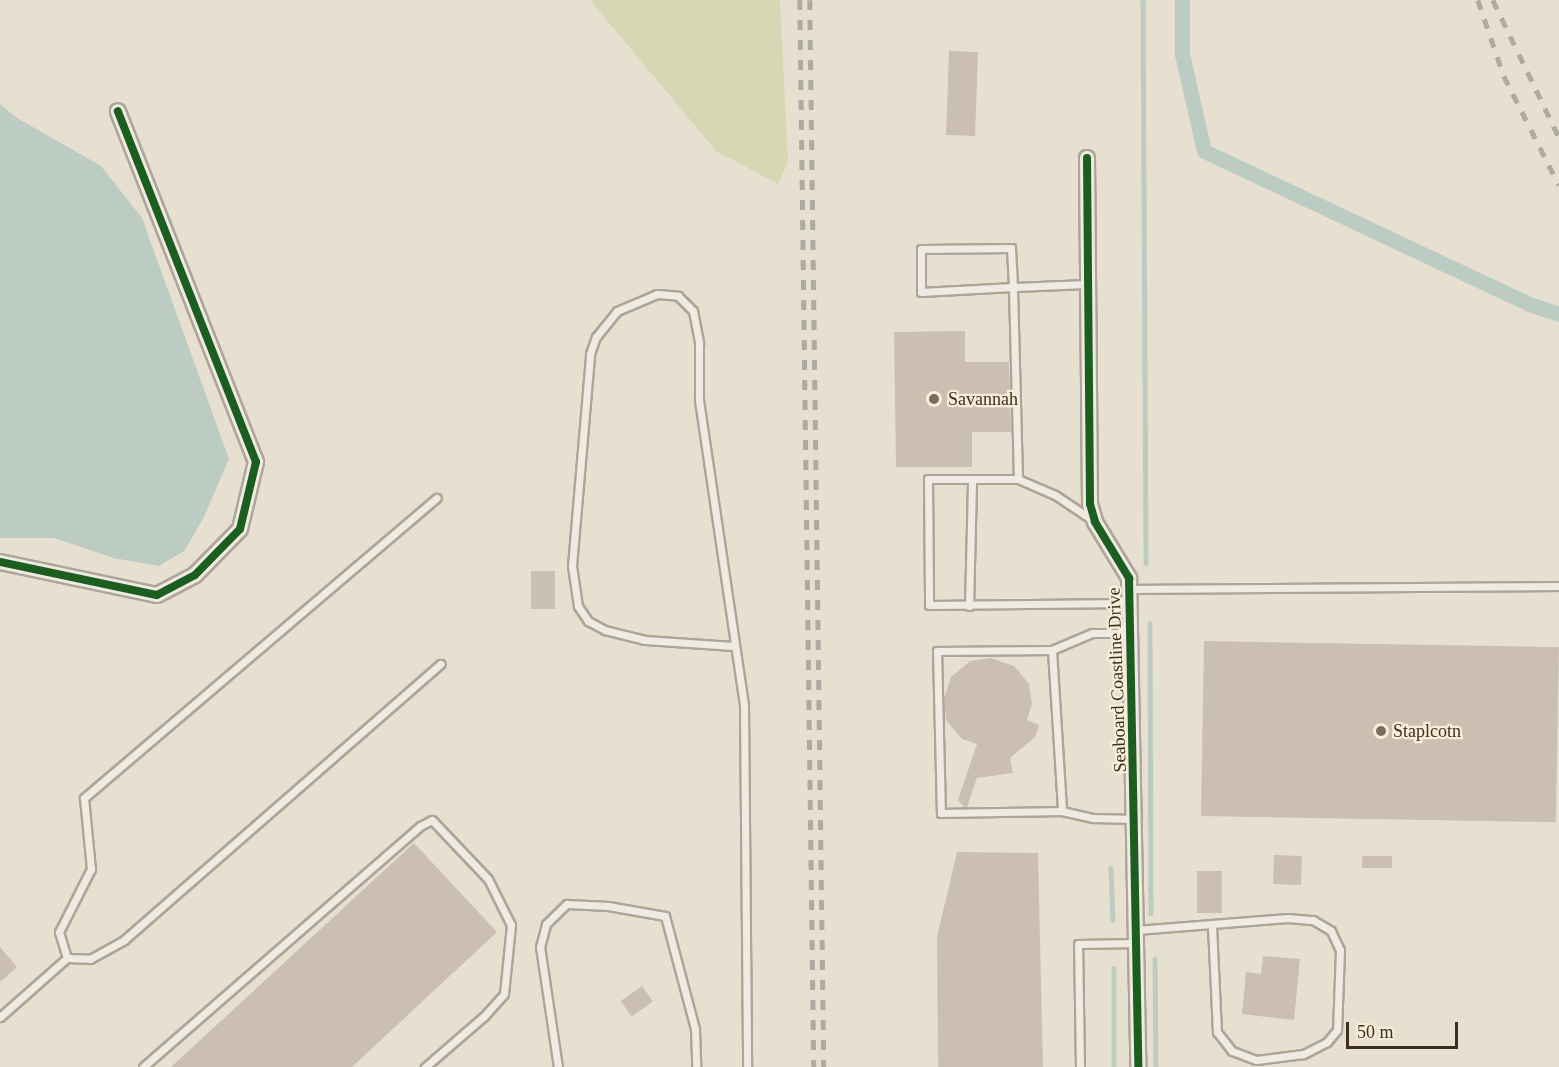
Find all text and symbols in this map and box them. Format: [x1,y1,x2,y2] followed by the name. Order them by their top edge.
[948,388,1018,410] place label: Savannah
[925,390,943,408] marker: Savannah
[1103,587,1131,773] street label: Seaboard Coastline Drive
[1393,720,1461,742] place label: Staplcotn
[1374,724,1388,738] marker: Staplcotn
[1349,1010,1462,1048] scale bar
[1357,1022,1394,1042] text: 50 m

